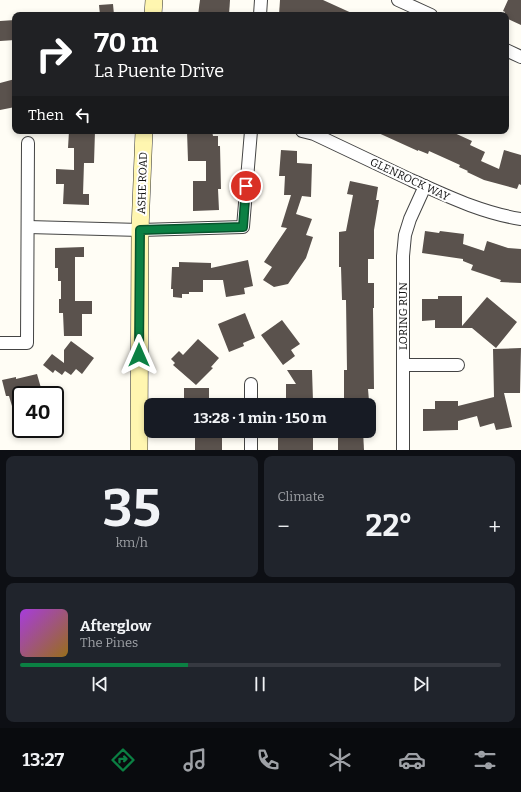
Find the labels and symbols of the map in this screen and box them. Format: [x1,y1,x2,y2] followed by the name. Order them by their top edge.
[135,152,150,214] street label: ASHE ROAD
[368,155,452,204] street label: GLENROCK WAY
[229,169,263,203] pin
[397,282,410,350] street label: LORING RUN
[118,334,160,376] position arrow
[12,386,64,438] speed limit sign: 40

